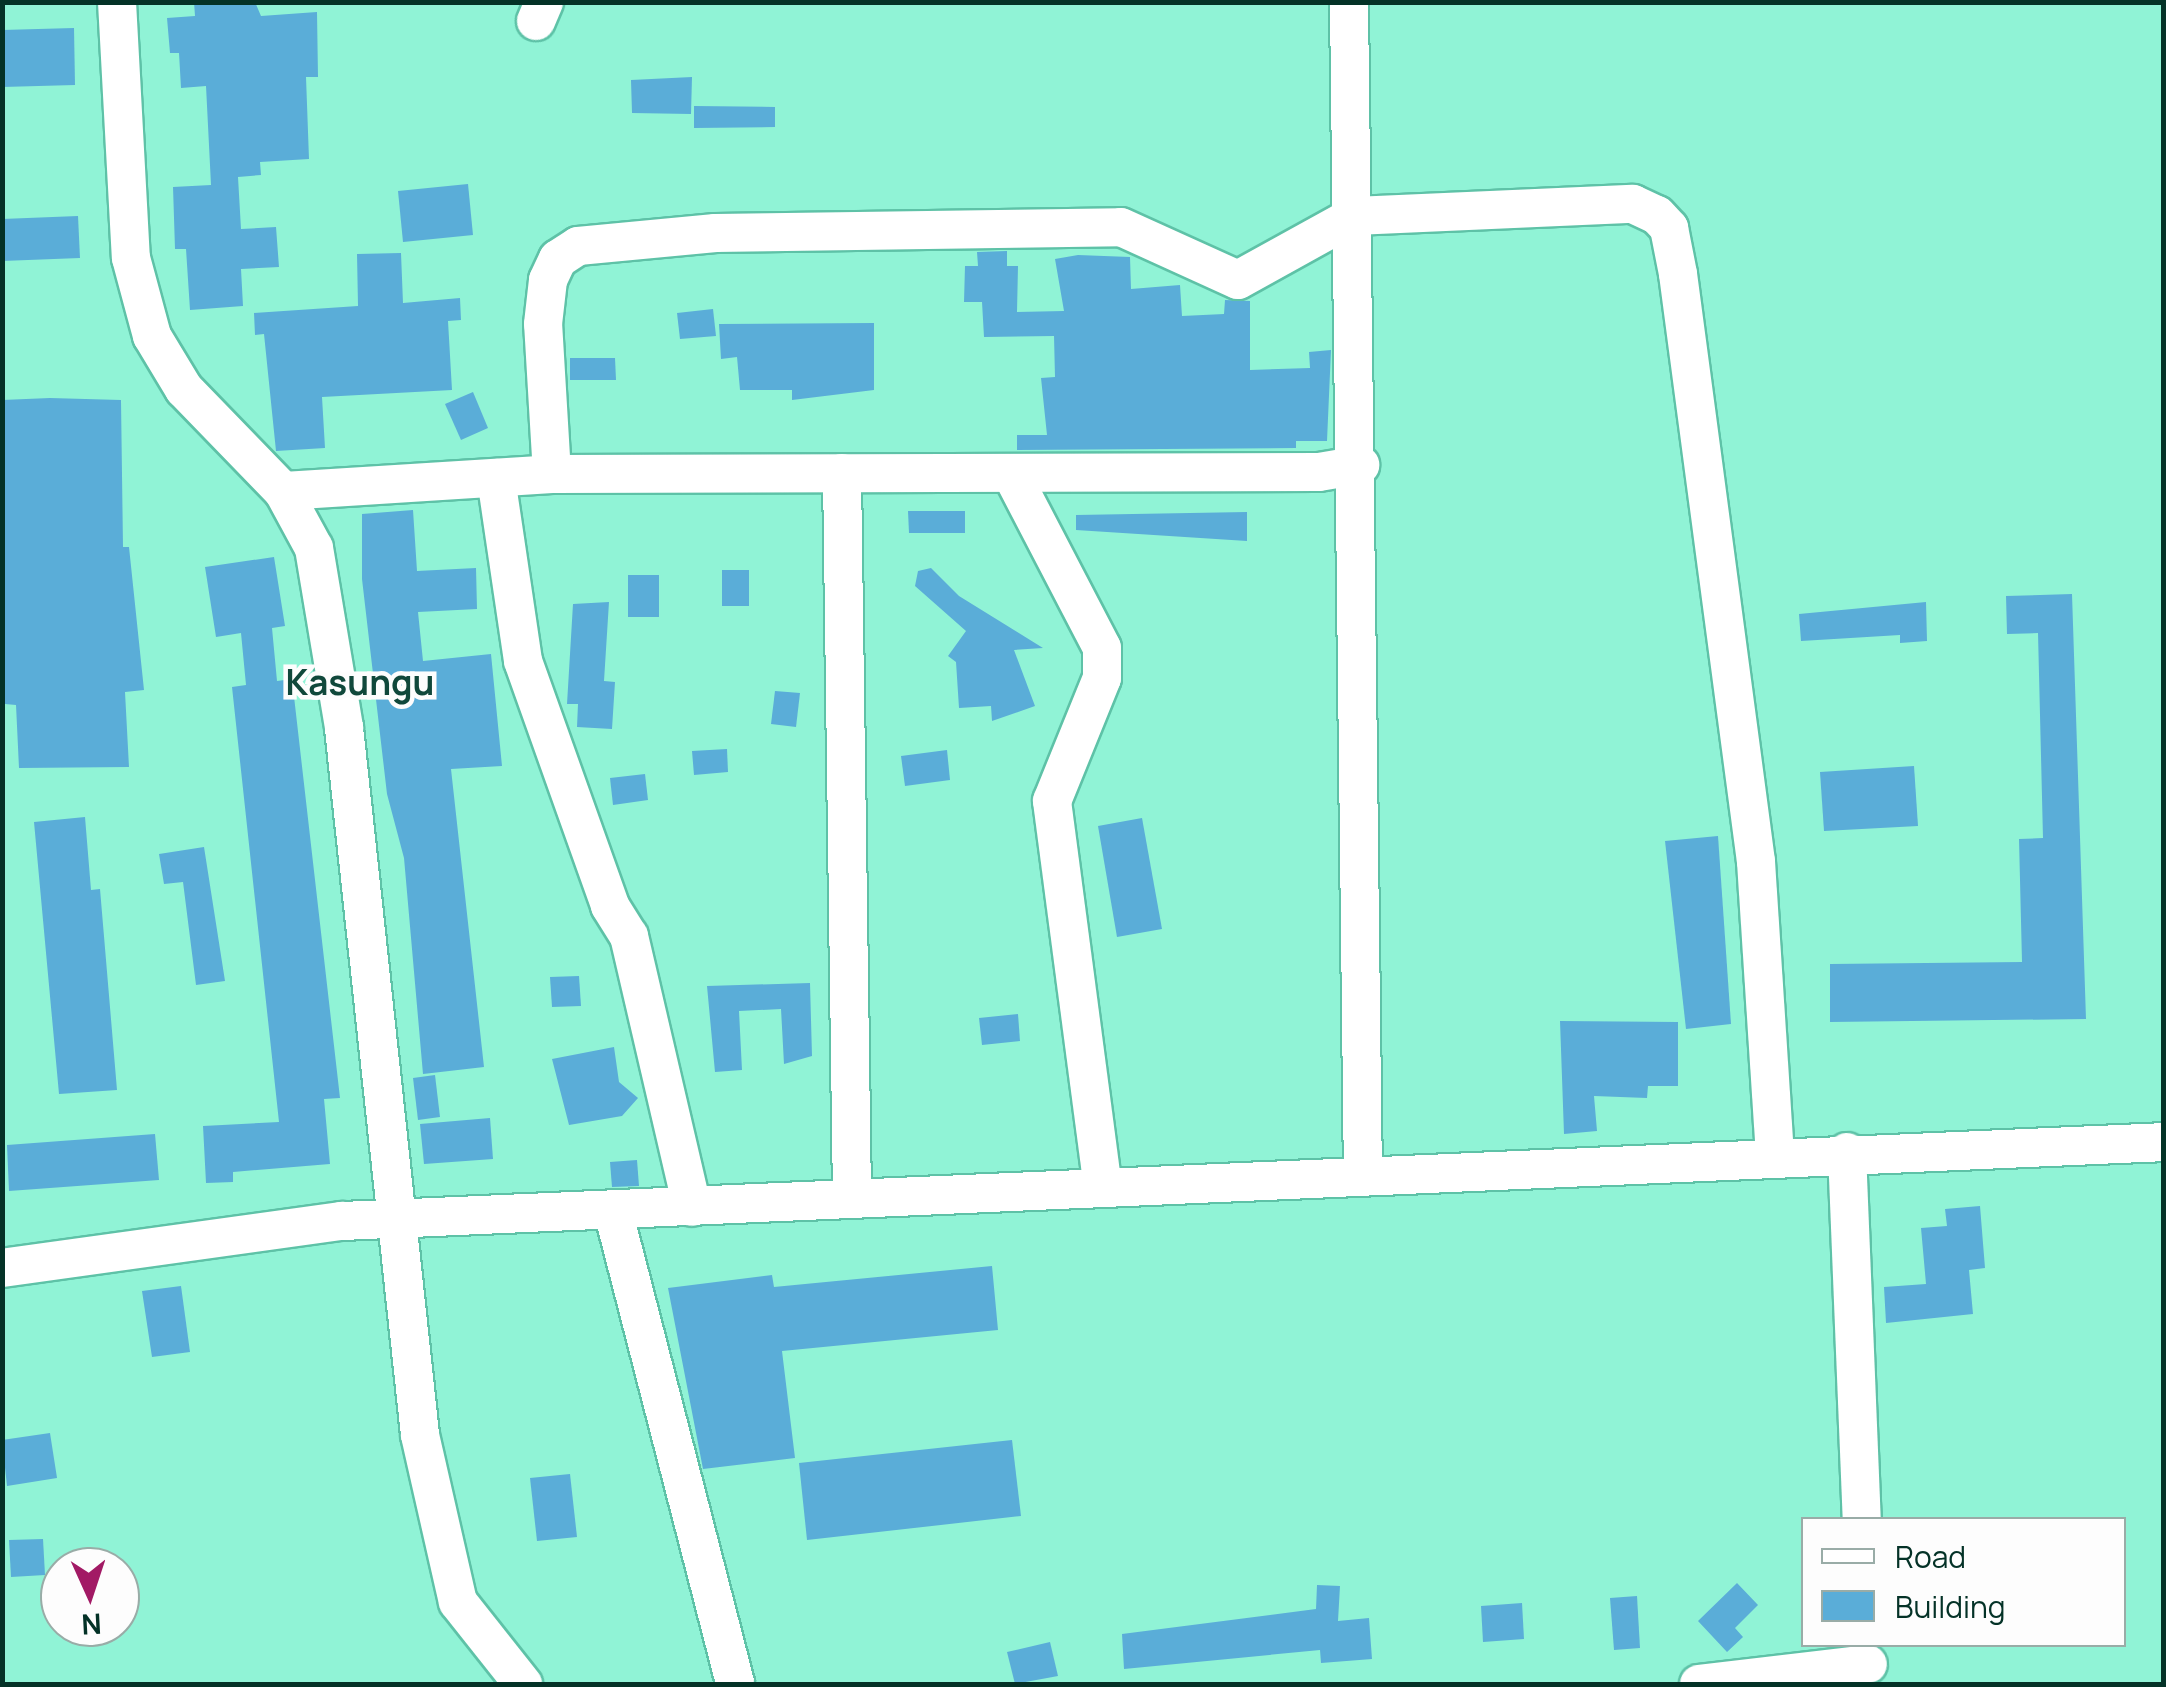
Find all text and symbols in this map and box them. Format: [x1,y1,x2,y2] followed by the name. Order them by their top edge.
[286,661,434,703] district label: Kasungu
[1801,1517,2126,1647] legend
[1895,1536,1966,1577] text: Road
[40,1547,140,1647] north arrow
[1895,1586,2006,1627] text: Building
[80,1605,103,1644] text: N

